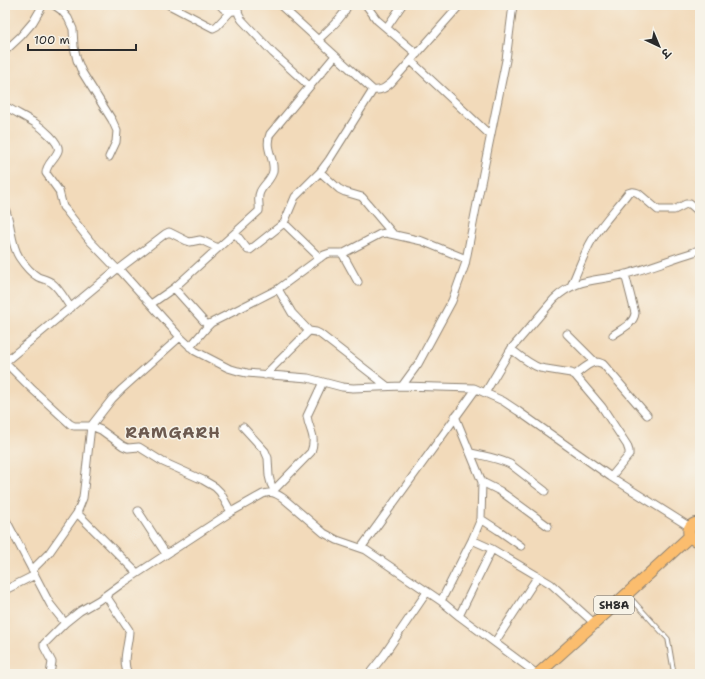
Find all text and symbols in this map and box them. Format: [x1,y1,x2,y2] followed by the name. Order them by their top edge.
[28,26,136,52] scale bar
[639,26,679,66] north arrow
[34,32,70,48] text: 100 m
[657,44,674,62] text: उ
[125,422,221,443] district label: RAMGARH
[594,596,634,614] road number: SH8A

